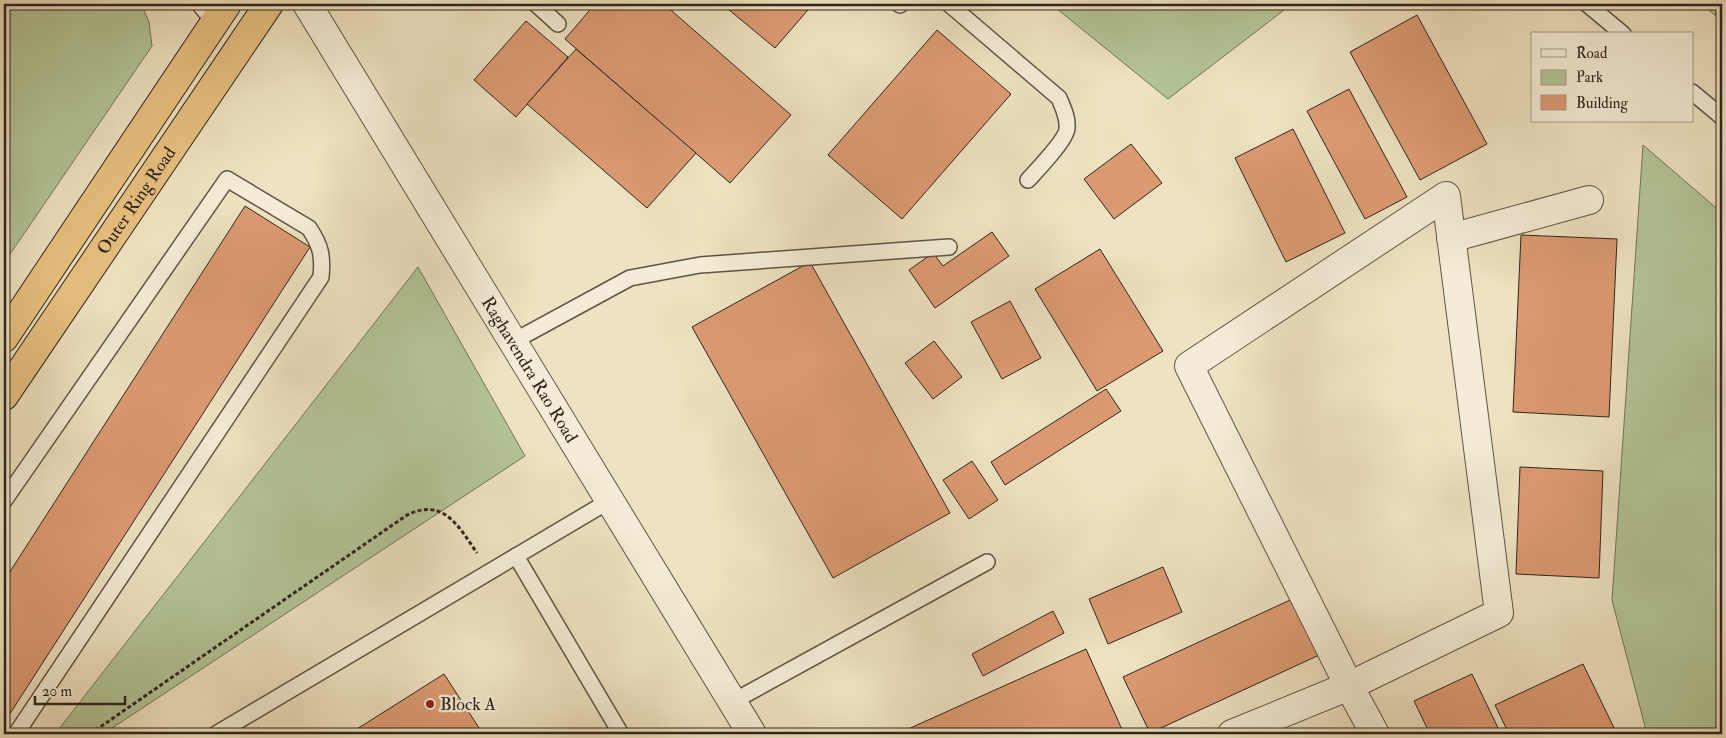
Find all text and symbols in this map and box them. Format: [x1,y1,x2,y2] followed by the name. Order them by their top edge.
[1531,32,1694,122] legend
[1576,44,1608,63] text: Road
[1576,68,1603,87] text: Park
[1576,94,1628,113] text: Building
[92,142,181,259] street label: Outer Ring Road
[476,292,583,447] street label: Raghavendra Rao Road
[35,673,125,705] scale bar
[42,682,72,701] text: 20 m
[440,693,497,716] place label: Block A
[424,698,436,710] marker: Block A

